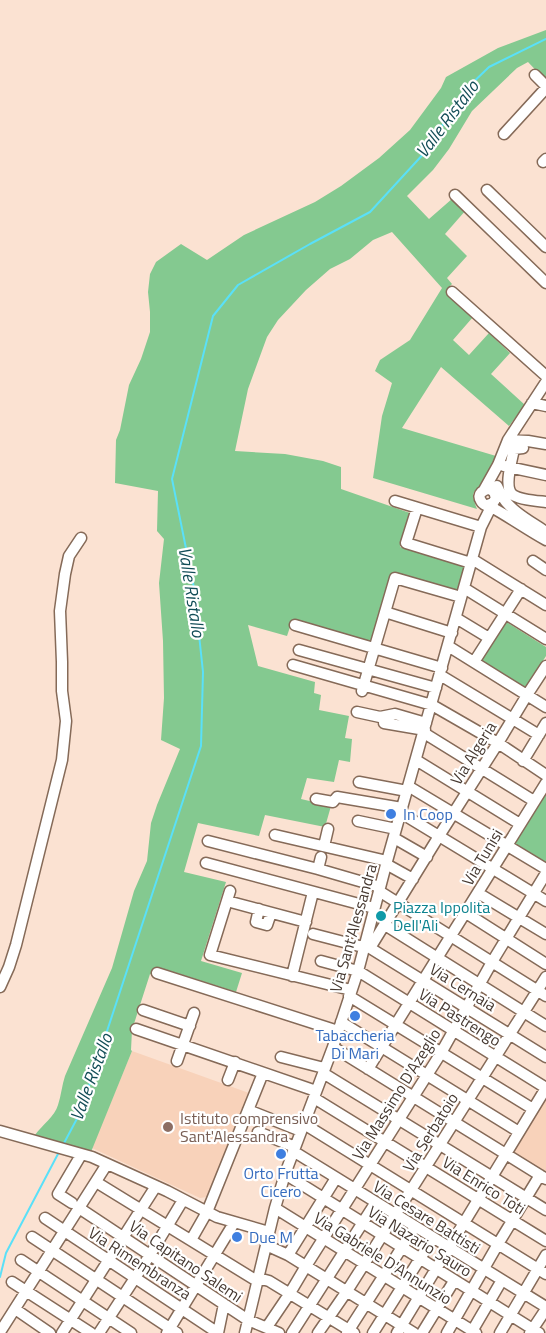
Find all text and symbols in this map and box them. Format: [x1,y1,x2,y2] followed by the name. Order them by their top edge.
[409,74,486,164] water label: Valle Ristallo
[172,545,213,640] water label: Valle Ristallo
[444,717,502,789] street label: Via Algeria
[403,802,453,826] place label: In Coop
[384,807,398,821] marker: In Coop
[456,824,508,890] street label: Via Tunisi
[323,861,383,995] street label: Via Sant'Alessandra
[393,895,490,937] place label: Piazza Ippolita Dell'Ali
[374,909,388,923] marker: Piazza Ippolita Dell'Ali
[425,957,501,1017] street label: Via Cernaia
[414,982,506,1052] street label: Via Pastrengo
[348,1009,362,1023] marker: Tabaccheria Di Mari
[315,1023,395,1065] place label: Tabaccheria Di Mari
[346,1024,446,1164] street label: Via Massimo D'Azeglio
[63,1028,120,1124] water label: Valle Ristallo
[396,1088,464,1176] street label: Via Serbatoio
[180,1106,318,1148] place label: Istituto comprensivo Sant'Alessandra
[161,1120,175,1134] marker: Istituto comprensivo Sant'Alessandra
[274,1147,288,1161] marker: Orto Frutta Cicero
[438,1150,530,1220] street label: Via Enrico Toti
[243,1161,319,1203] place label: Orto Frutta Cicero
[369,1174,485,1260] street label: Via Cesare Battisti
[363,1199,477,1283] street label: Via Nazario Sauro
[309,1206,457,1310] street label: Via Gabriele D'Annunzio
[124,1214,248,1308] street label: Via Capitano Salemi
[84,1221,196,1305] street label: Via Rimembranza
[249,1225,293,1249] place label: Due M
[230,1230,244,1244] marker: Due M

